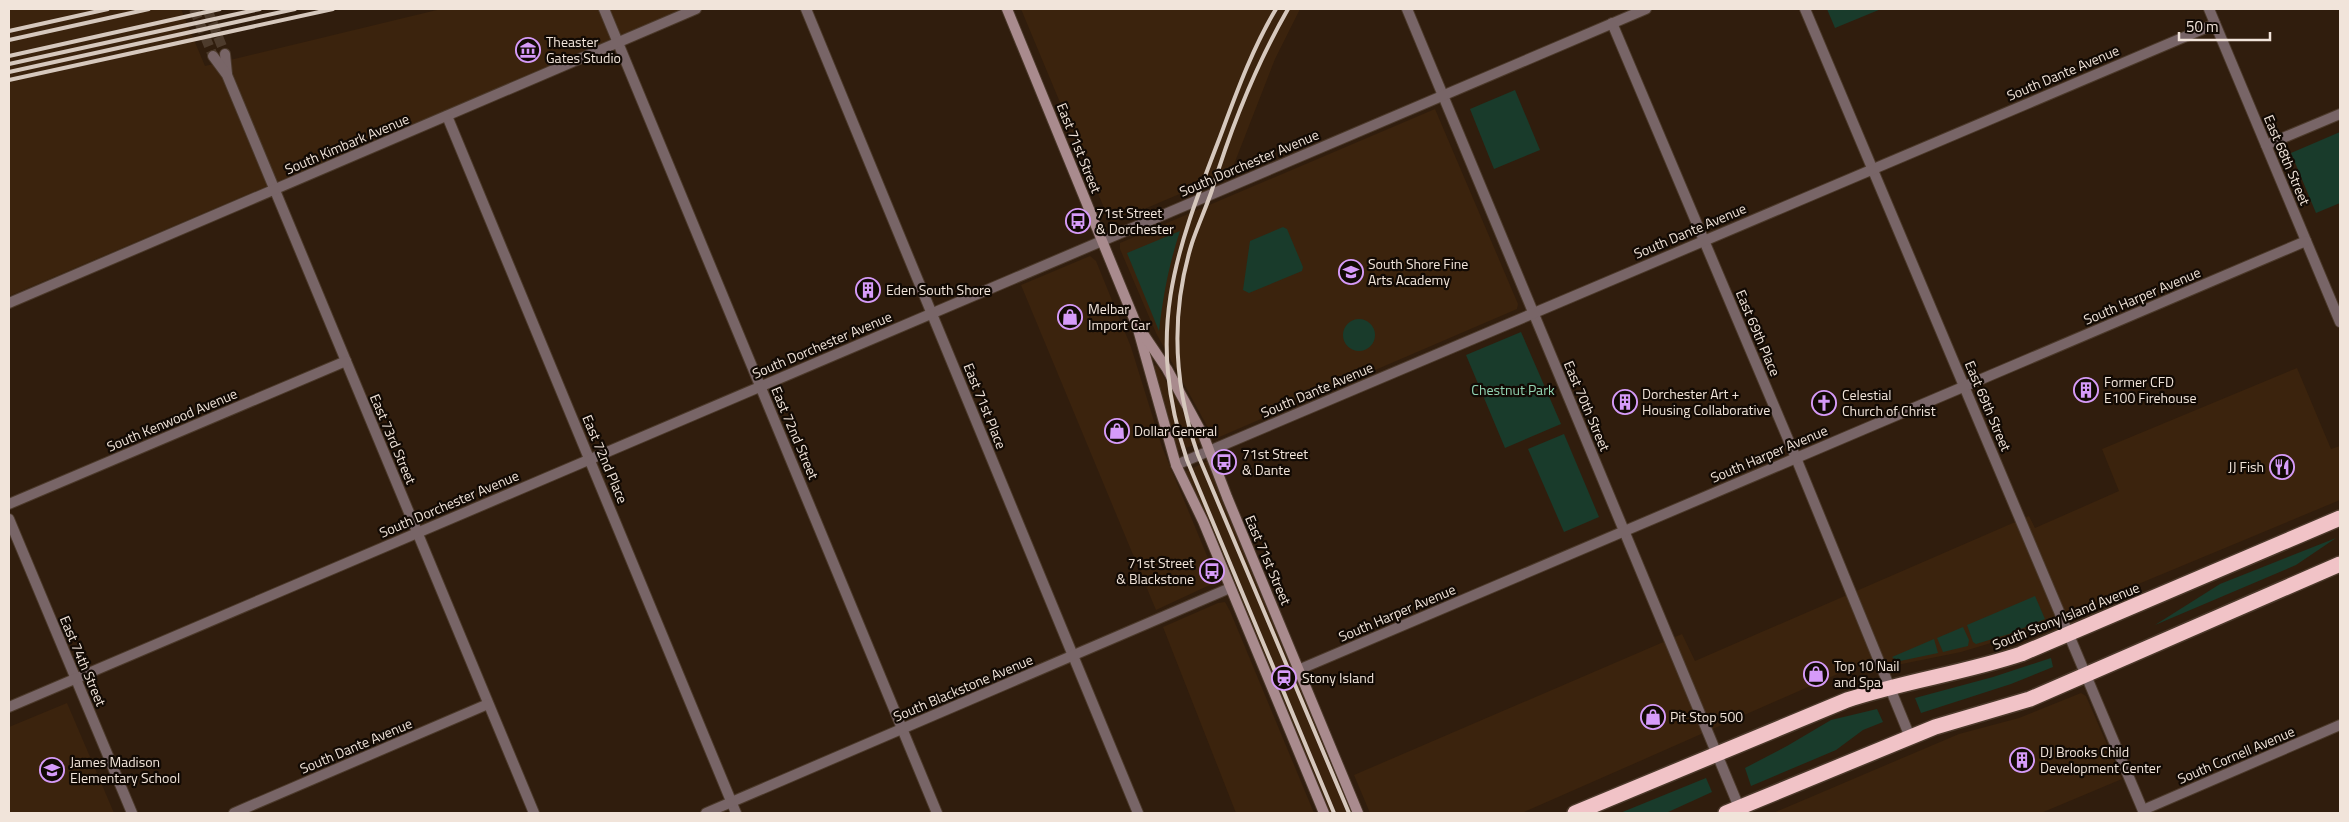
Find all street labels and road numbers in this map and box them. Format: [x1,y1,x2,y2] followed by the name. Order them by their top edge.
[2003,39,2122,106] street label: South Dante Avenue
[1052,100,1107,196] street label: East 71st Street
[281,108,412,179] street label: South Kimbark Avenue
[2259,111,2316,208] street label: East 68th Street
[1176,124,1322,202] street label: South Dorchester Avenue
[1630,197,1749,264] street label: South Dante Avenue
[2080,261,2204,330] street label: South Harper Avenue
[1731,286,1786,379] street label: East 69th Place
[749,306,895,384] street label: South Dorchester Avenue
[1257,356,1376,423] street label: South Dante Avenue
[1559,357,1616,454] street label: East 70th Street
[1960,357,2017,454] street label: East 69th Street
[959,360,1012,452] street label: East 71st Place
[103,383,240,457] street label: South Kenwood Avenue
[766,383,825,483] street label: East 72nd Street
[365,390,422,487] street label: East 73rd Street
[577,411,634,506] street label: East 72nd Place
[1707,419,1831,488] street label: South Harper Avenue
[376,465,522,543] street label: South Dorchester Avenue
[1240,512,1297,608] street label: East 71st Street
[1989,576,2143,655] street label: South Stony Island Avenue
[1335,578,1459,647] street label: South Harper Avenue
[55,612,112,709] street label: East 74th Street
[890,649,1036,726] street label: South Blackstone Avenue
[296,712,415,779] street label: South Dante Avenue
[2174,720,2298,789] street label: South Cornell Avenue

